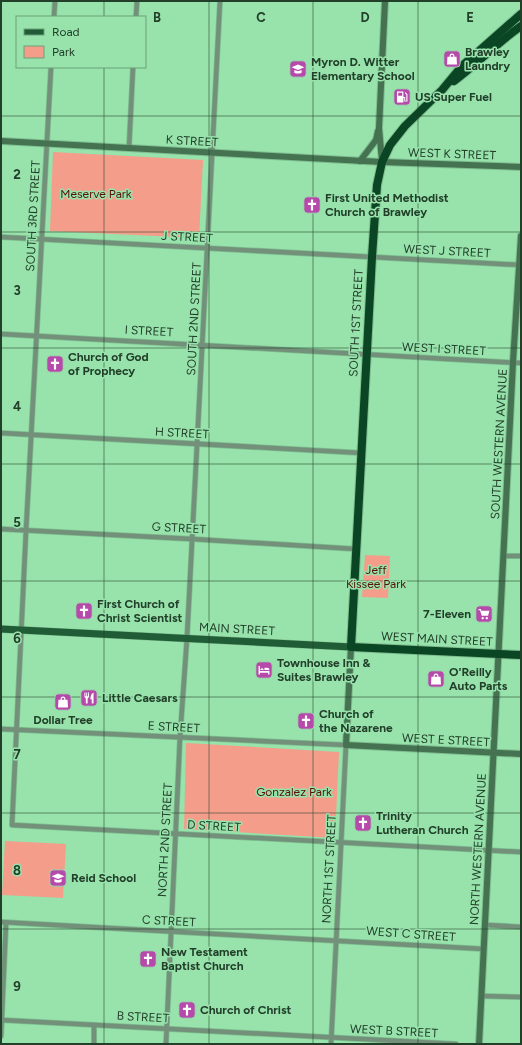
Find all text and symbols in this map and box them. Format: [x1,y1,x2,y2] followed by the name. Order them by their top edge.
[153,10,161,25] text: B
[256,10,266,25] text: C
[360,10,370,25] text: D
[466,10,474,25] text: E
[16,16,146,68] legend
[52,25,80,39] text: Road
[52,45,75,59] text: Park
[465,45,510,73] place label: Brawley Laundry
[442,49,462,69] shop icon: Brawley Laundry
[311,55,415,83] place label: Myron D. Witter Elementary School
[288,59,308,79] school or university icon: Myron D. Witter Elementary School
[392,87,412,107] fuel station icon: US Super Fuel
[415,90,492,104] place label: US Super Fuel
[165,133,219,149] street label: K STREET
[408,145,497,163] street label: WEST K STREET
[23,160,43,272] street label: SOUTH 3RD STREET
[13,167,21,182] text: 2
[60,187,132,201] park label: Meserve Park
[325,191,449,219] place label: First United Methodist Church of Brawley
[302,195,322,215] church icon: First United Methodist Church of Brawley
[161,229,213,245] street label: J STREET
[403,242,491,260] street label: WEST J STREET
[184,262,204,376] street label: SOUTH 2ND STREET
[346,268,366,377] street label: SOUTH 1ST STREET
[13,283,21,298] text: 3
[124,323,174,339] street label: I STREET
[402,340,487,358] street label: WEST I STREET
[68,350,149,378] place label: Church of God of Prophecy
[45,354,65,374] church icon: Church of God of Prophecy
[488,368,510,520] street label: SOUTH WESTERN AVENUE
[13,399,21,414] text: 4
[155,425,210,441] street label: H STREET
[13,515,21,530] text: 5
[151,520,207,536] street label: G STREET
[346,563,406,591] park label: Jeff Kissee Park
[97,597,183,625] place label: First Church of Christ Scientist
[74,601,94,621] church icon: First Church of Christ Scientist
[474,604,494,624] supermarket icon: 7-Eleven
[423,607,471,621] place label: 7-Eleven
[199,620,276,638] street label: MAIN STREET
[381,629,494,649] street label: WEST MAIN STREET
[13,631,21,646] text: 6
[277,656,370,684] place label: Townhouse Inn & Suites Brawley
[254,660,274,680] hotel icon: Townhouse Inn & Suites Brawley
[449,665,508,693] place label: O'Reilly Auto Parts
[426,669,446,689] shop icon: O'Reilly Auto Parts
[79,688,99,708] restaurant icon: Little Caesars
[102,691,178,705] place label: Little Caesars
[53,692,73,712] shop icon: Dollar Tree
[319,707,393,735] place label: Church of the Nazarene
[296,711,316,731] church icon: Church of the Nazarene
[33,713,93,727] place label: Dollar Tree
[147,719,201,735] street label: E STREET
[402,731,491,749] street label: WEST E STREET
[13,747,21,762] text: 7
[467,773,489,925] street label: NORTH WESTERN AVENUE
[155,782,175,897] street label: NORTH 2ND STREET
[256,785,332,799] park label: Gonzalez Park
[376,809,469,837] place label: Trinity Lutheran Church
[353,813,373,833] church icon: Trinity Lutheran Church
[319,814,339,924] street label: NORTH 1ST STREET
[187,818,241,834] street label: D STREET
[13,863,21,878] text: 8
[48,868,68,888] school or university icon: Reid School
[71,871,136,885] place label: Reid School
[142,913,197,929] street label: C STREET
[366,924,457,944] street label: WEST C STREET
[161,945,248,973] place label: New Testament Baptist Church
[138,949,158,969] church icon: New Testament Baptist Church
[13,979,21,994] text: 9
[177,1000,197,1020] church icon: Church of Christ
[200,1003,292,1017] place label: Church of Christ
[116,1009,170,1025] street label: B STREET
[350,1022,439,1040] street label: WEST B STREET

